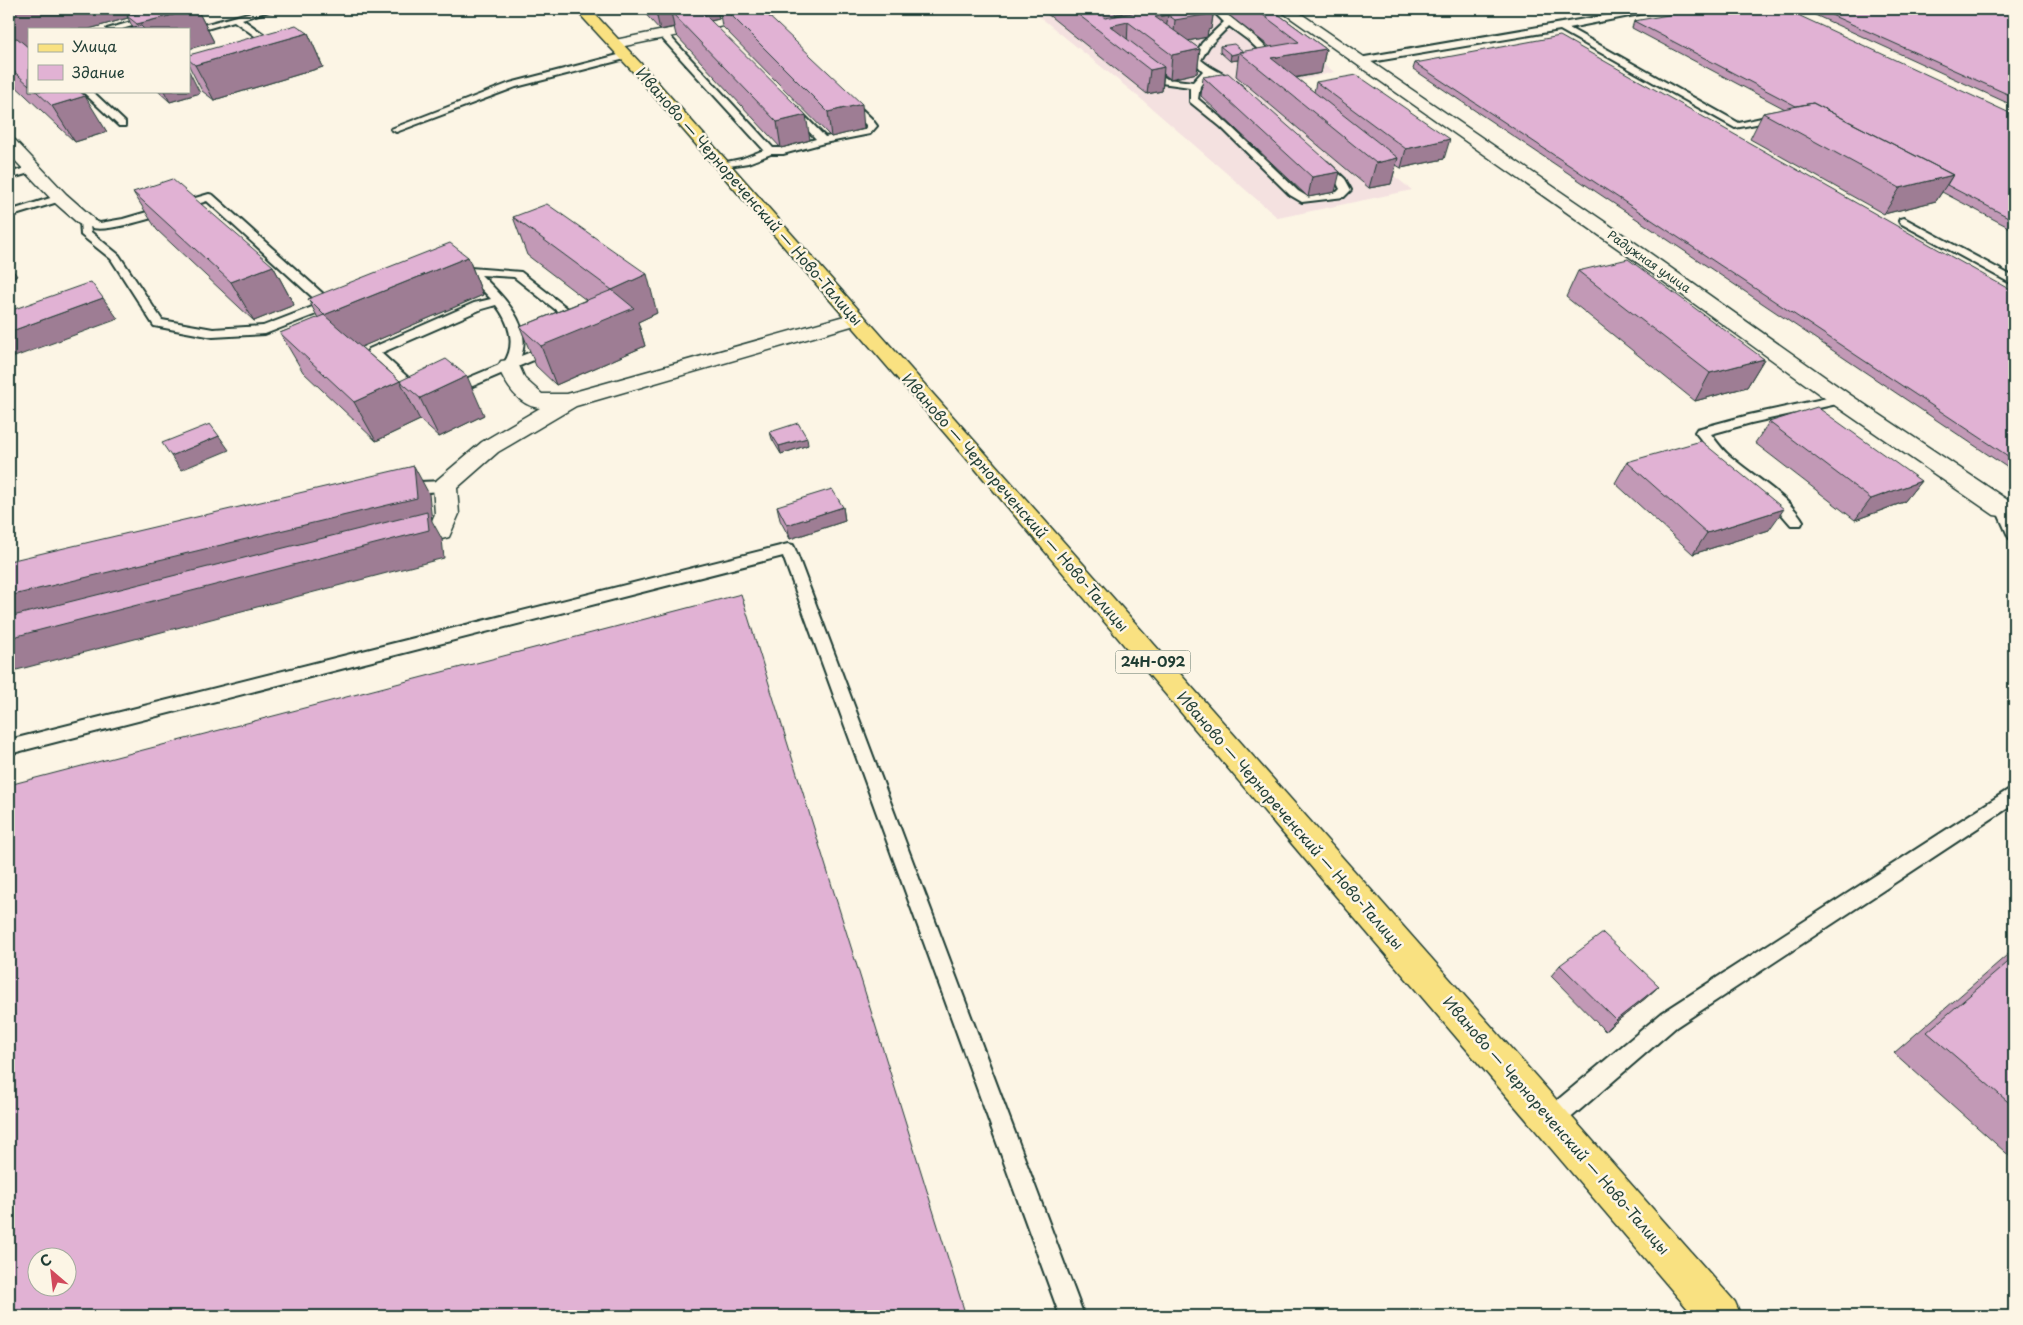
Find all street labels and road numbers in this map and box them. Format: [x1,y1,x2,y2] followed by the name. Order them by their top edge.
[631,62,869,330] street label: Иваново — Чернореченский — Ново-Талицы
[1604,226,1695,297] street label: Радужная улица
[897,368,1135,636] street label: Иваново — Чернореченский — Ново-Талицы
[1116,650,1190,674] road number: 24Н-092
[1172,686,1410,954] street label: Иваново — Чернореченский — Ново-Талицы
[1438,991,1676,1259] street label: Иваново — Чернореченский — Ново-Талицы

